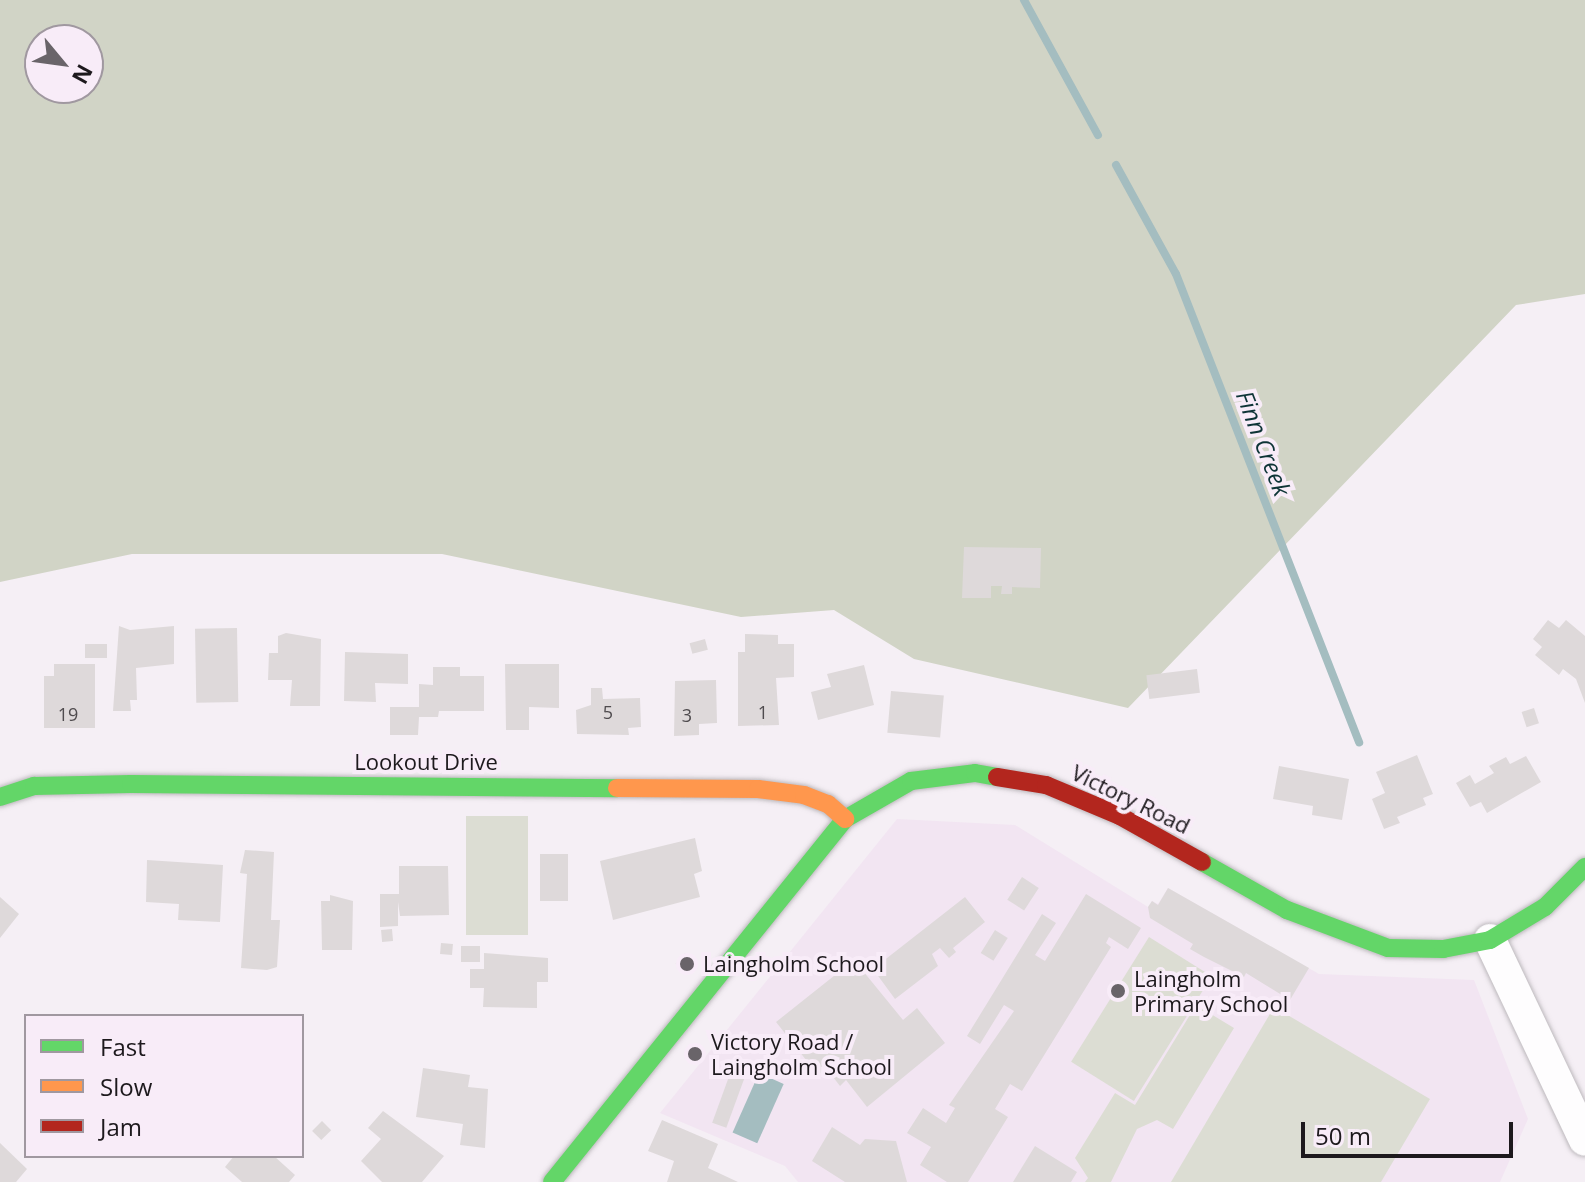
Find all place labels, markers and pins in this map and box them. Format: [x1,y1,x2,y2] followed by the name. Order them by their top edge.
[703,951,884,977] place label: Laingholm School
[678,955,696,973] marker: Laingholm School
[1134,965,1288,1016] place label: Laingholm Primary School
[1109,982,1127,1000] marker: Laingholm Primary School
[711,1028,892,1080] place label: Victory Road / Laingholm School
[686,1045,704,1063] marker: Victory Road / Laingholm School

